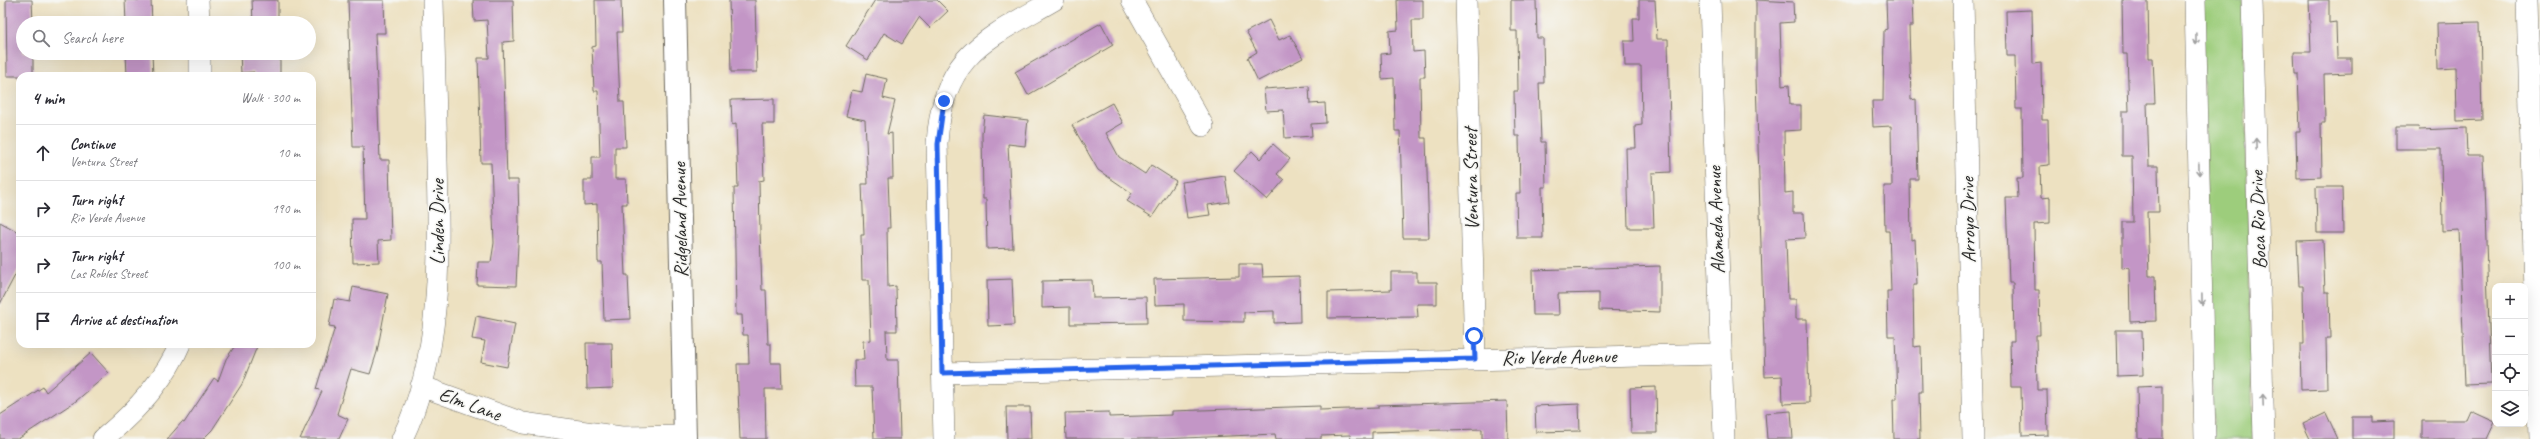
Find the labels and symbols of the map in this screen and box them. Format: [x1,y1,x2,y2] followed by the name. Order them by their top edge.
[2192,32,2199,45] one-way arrow
[935,92,953,110] route end
[1458,124,1484,230] street label: Ventura Street
[2252,138,2260,151] one-way arrow
[666,161,694,278] street label: Ridgeland Avenue
[2195,162,2203,175] one-way arrow
[1702,164,1730,274] street label: Alameda Avenue
[2244,169,2272,270] street label: Boca Rio Drive
[1955,175,1981,263] street label: Arroyo Drive
[425,178,450,265] street label: Linden Drive
[2198,292,2206,305] one-way arrow
[1465,327,1483,345] route start
[1502,343,1618,370] street label: Rio Verde Avenue
[436,381,506,427] street label: Elm Lane
[2259,394,2267,407] one-way arrow

